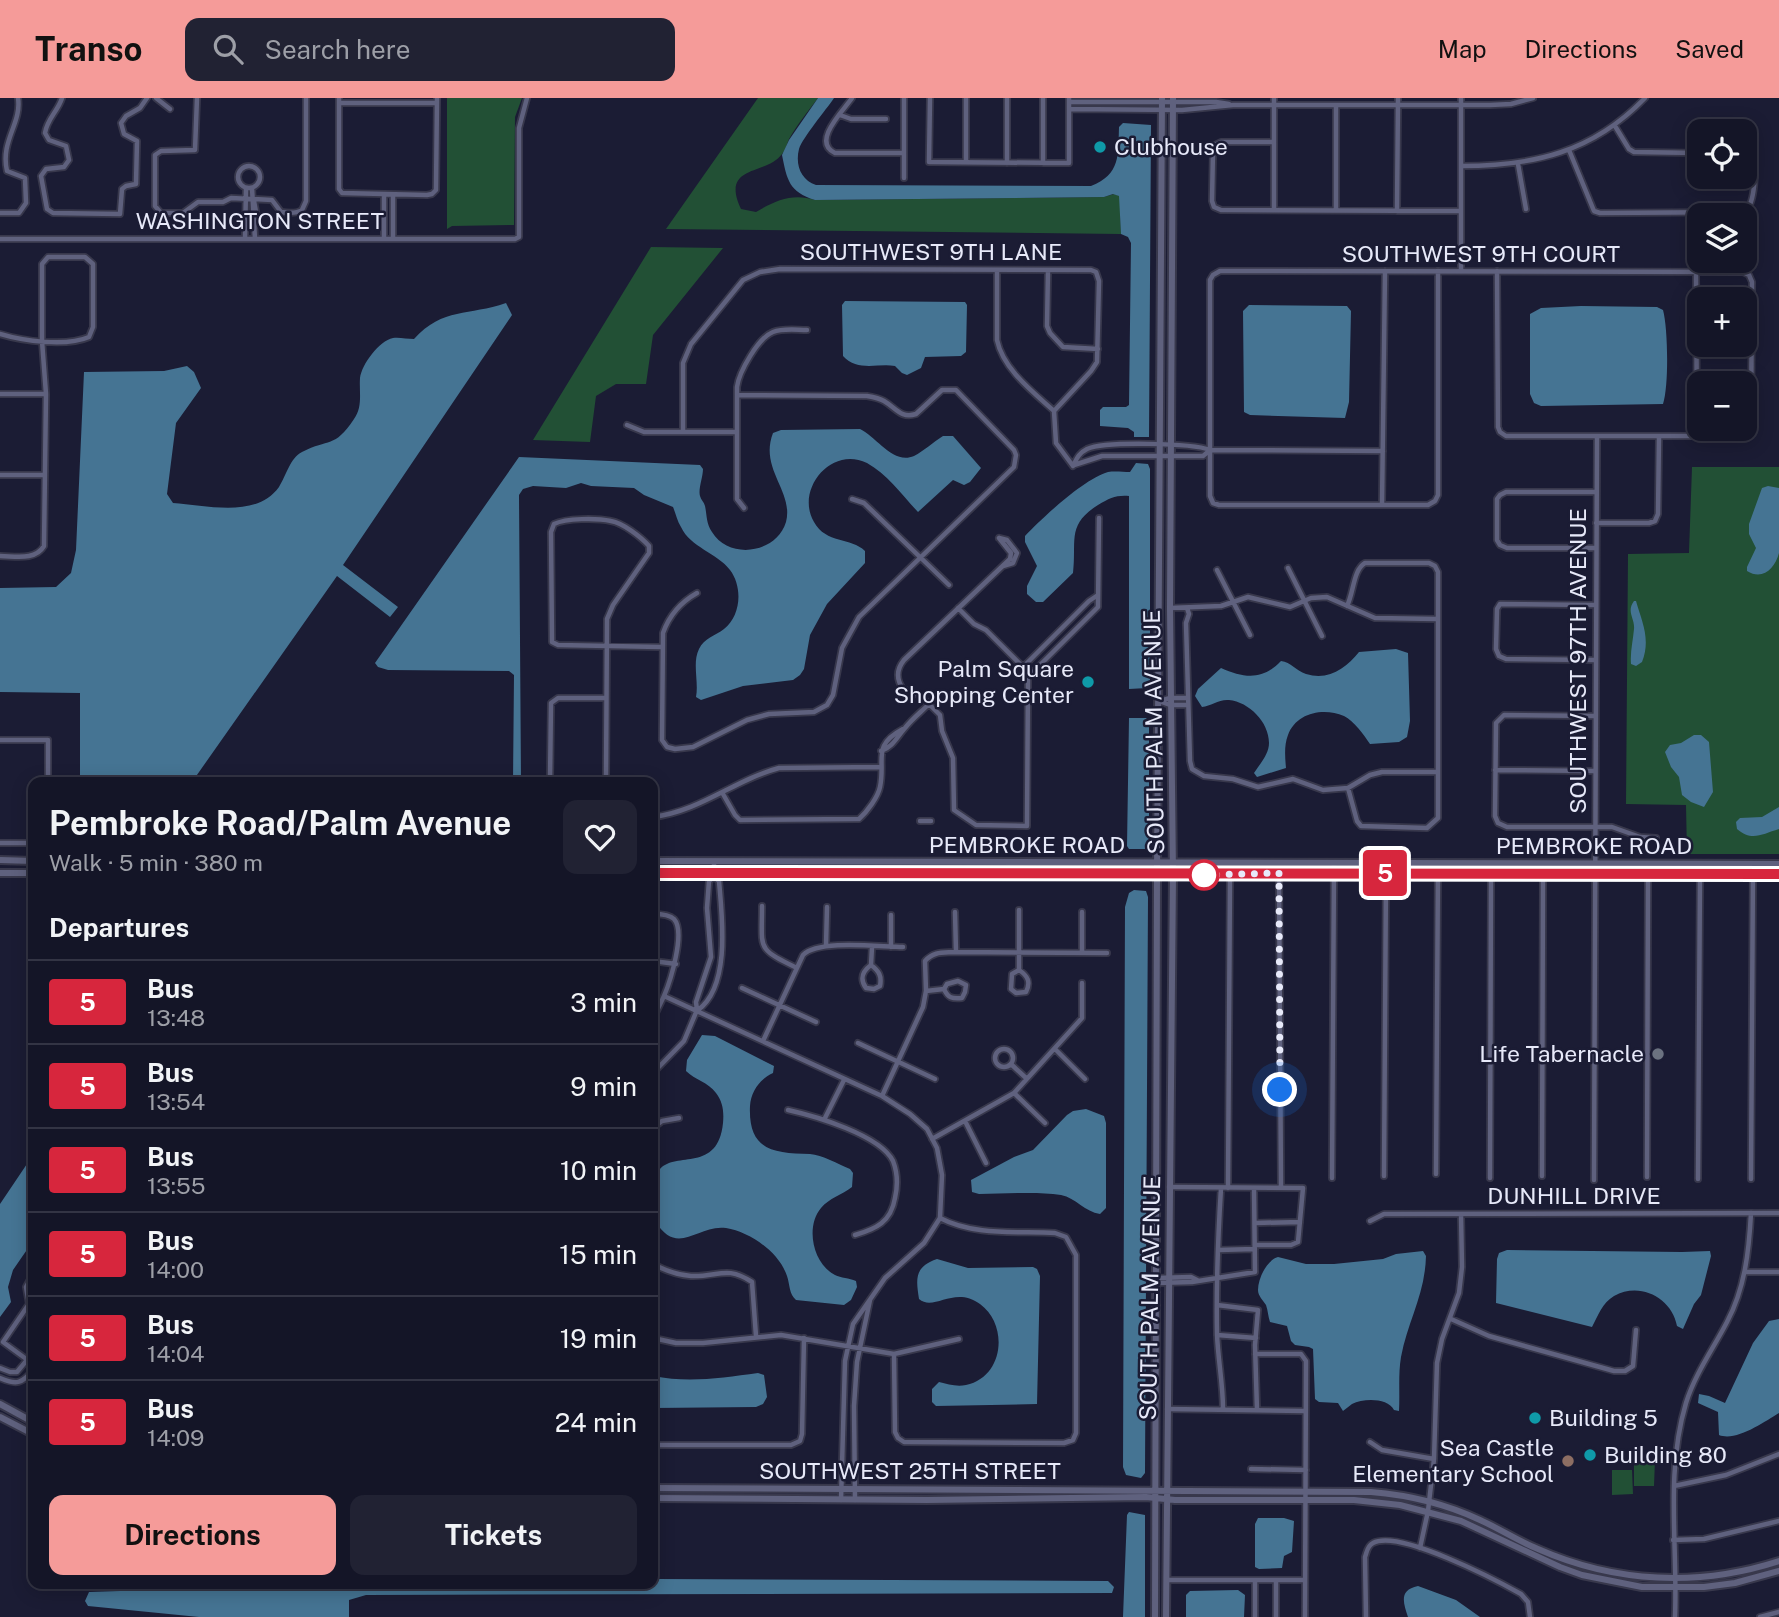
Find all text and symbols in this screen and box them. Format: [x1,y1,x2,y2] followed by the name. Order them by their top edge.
[185,18,675,81] search box
[35,30,143,68] text: Transo
[209,30,247,68] icon: search
[265,34,411,65] text: Search here
[1438,35,1487,63] text: Map
[1525,35,1637,63] text: Directions
[1675,35,1744,63] text: Saved
[1687,119,1757,441] map controls
[1687,119,1757,189] button: locate
[1114,133,1228,160] place label: Clubhouse
[1092,139,1108,155] marker: Clubhouse
[1687,203,1757,273] button: layers
[136,207,384,234] street label: WASHINGTON STREET
[800,238,1062,265] street label: SOUTHWEST 9TH LANE
[1342,240,1620,267] street label: SOUTHWEST 9TH COURT
[1687,287,1757,357] button: +
[1687,371,1757,441] button: −
[1564,508,1591,814] street label: SOUTHWEST 97TH AVENUE
[1138,609,1169,855] street label: SOUTH PALM AVENUE
[894,655,1074,708] place label: Palm Square Shopping Center
[1080,674,1096,690] marker: Palm Square Shopping Center
[563,800,637,874] button: heart
[49,804,511,842] text: Pembroke Road/Palm Avenue
[929,831,1125,858] street label: PEMBROKE ROAD
[1496,832,1692,859] street label: PEMBROKE ROAD
[49,849,263,876] text: Walk · 5 min · 380 m
[1362,850,1408,896] line badge: 5
[1377,859,1393,887] text: 5
[1189,860,1219,890] unlabelled marker
[49,912,189,943] text: Departures
[147,973,194,1004] text: Bus
[570,987,637,1018] text: 3 min
[79,988,96,1016] text: 5
[147,1004,205,1031] text: 13:48
[1479,1040,1644,1067] place label: Life Tabernacle
[1650,1046,1666,1062] marker: Life Tabernacle
[147,1057,194,1088] text: Bus
[570,1071,637,1102] text: 9 min
[79,1072,96,1100] text: 5
[1262,1072,1297,1107] your location
[147,1088,205,1115] text: 13:54
[147,1141,194,1172] text: Bus
[560,1155,637,1186] text: 10 min
[79,1156,96,1184] text: 5
[147,1172,206,1199] text: 13:55
[1134,1175,1165,1421] street label: SOUTH PALM AVENUE
[1487,1182,1661,1209] street label: DUNHILL DRIVE
[147,1225,194,1256] text: Bus
[559,1239,637,1270] text: 15 min
[79,1240,96,1268] text: 5
[147,1256,204,1283] text: 14:00
[147,1309,194,1340] text: Bus
[560,1323,637,1354] text: 19 min
[79,1324,96,1352] text: 5
[147,1340,205,1367] text: 14:04
[147,1393,194,1424] text: Bus
[1549,1404,1658,1431] place label: Building 5
[555,1407,637,1438] text: 24 min
[79,1408,96,1436] text: 5
[1527,1410,1543,1426] marker: Building 5
[147,1424,204,1451] text: 14:09
[1352,1434,1554,1487] place label: Sea Castle Elementary School
[1604,1441,1727,1468] place label: Building 80
[1582,1447,1598,1463] marker: Building 80
[1560,1453,1576,1469] marker: Sea Castle Elementary School
[759,1457,1061,1484] street label: SOUTHWEST 25TH STREET
[49,1495,336,1575] button: Directions
[350,1495,637,1575] button: Tickets

